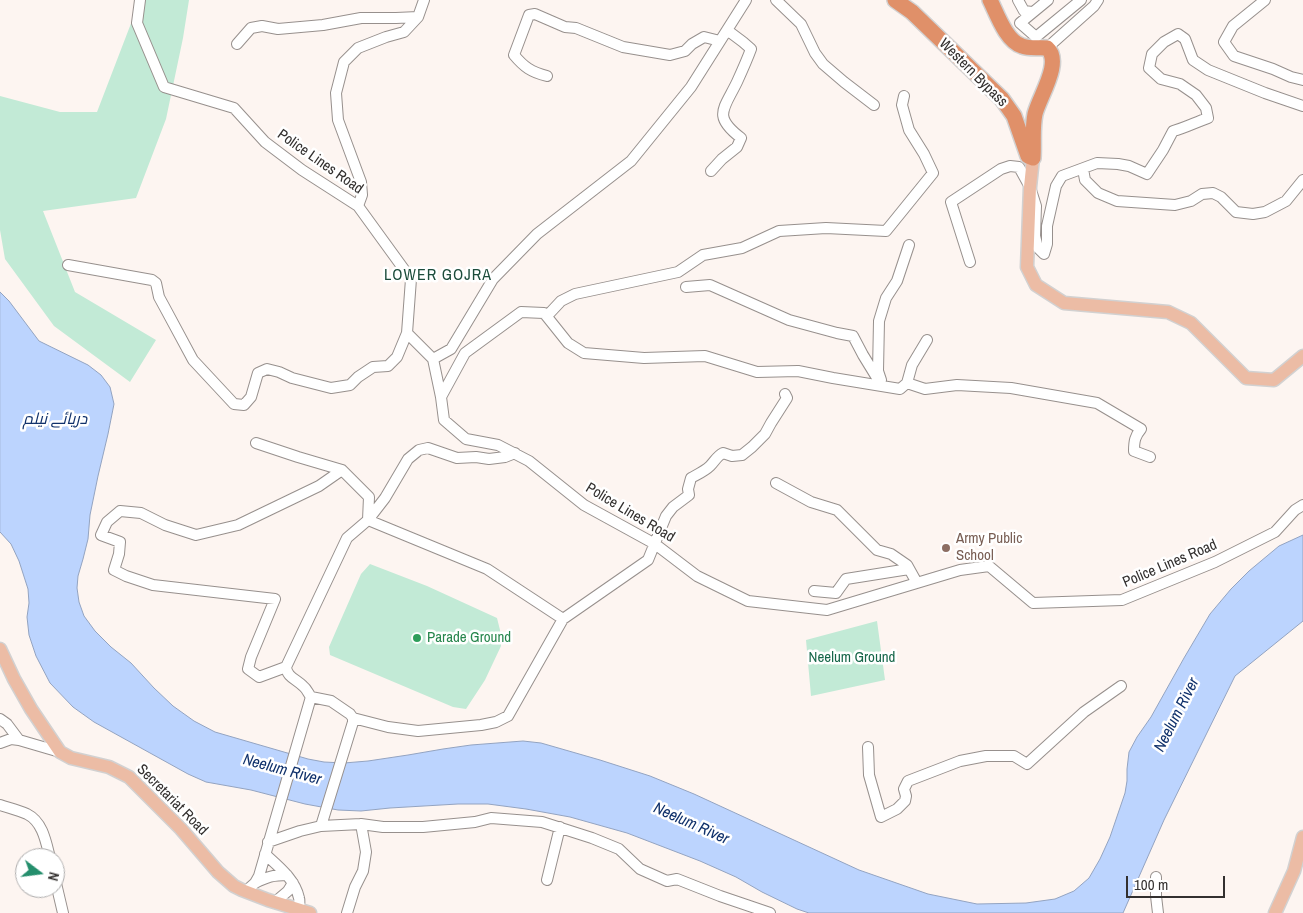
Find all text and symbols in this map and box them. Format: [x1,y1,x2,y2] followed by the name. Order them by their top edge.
[935,35,1011,111] street label: Western Bypass
[274,126,366,198] street label: Police Lines Road
[383,266,493,286] district label: LOWER GOJRA
[23,410,87,430] water label: دریائے نیلم
[582,479,678,547] street label: Police Lines Road
[956,530,1022,565] place label: Army Public School
[1120,536,1220,592] street label: Police Lines Road
[940,542,952,554] marker: Army Public School
[427,629,511,647] place label: Parade Ground
[411,632,423,644] marker: Parade Ground
[809,649,895,667] park label: Neelum Ground
[1150,675,1204,755] water label: Neelum River
[241,750,323,790] water label: Neelum River
[133,761,211,839] street label: Secretariat Road
[650,799,732,849] water label: Neelum River
[15,848,65,898] north arrow
[1128,866,1227,898] scale bar
[44,870,63,883] text: N
[1134,874,1168,895] text: 100 m

